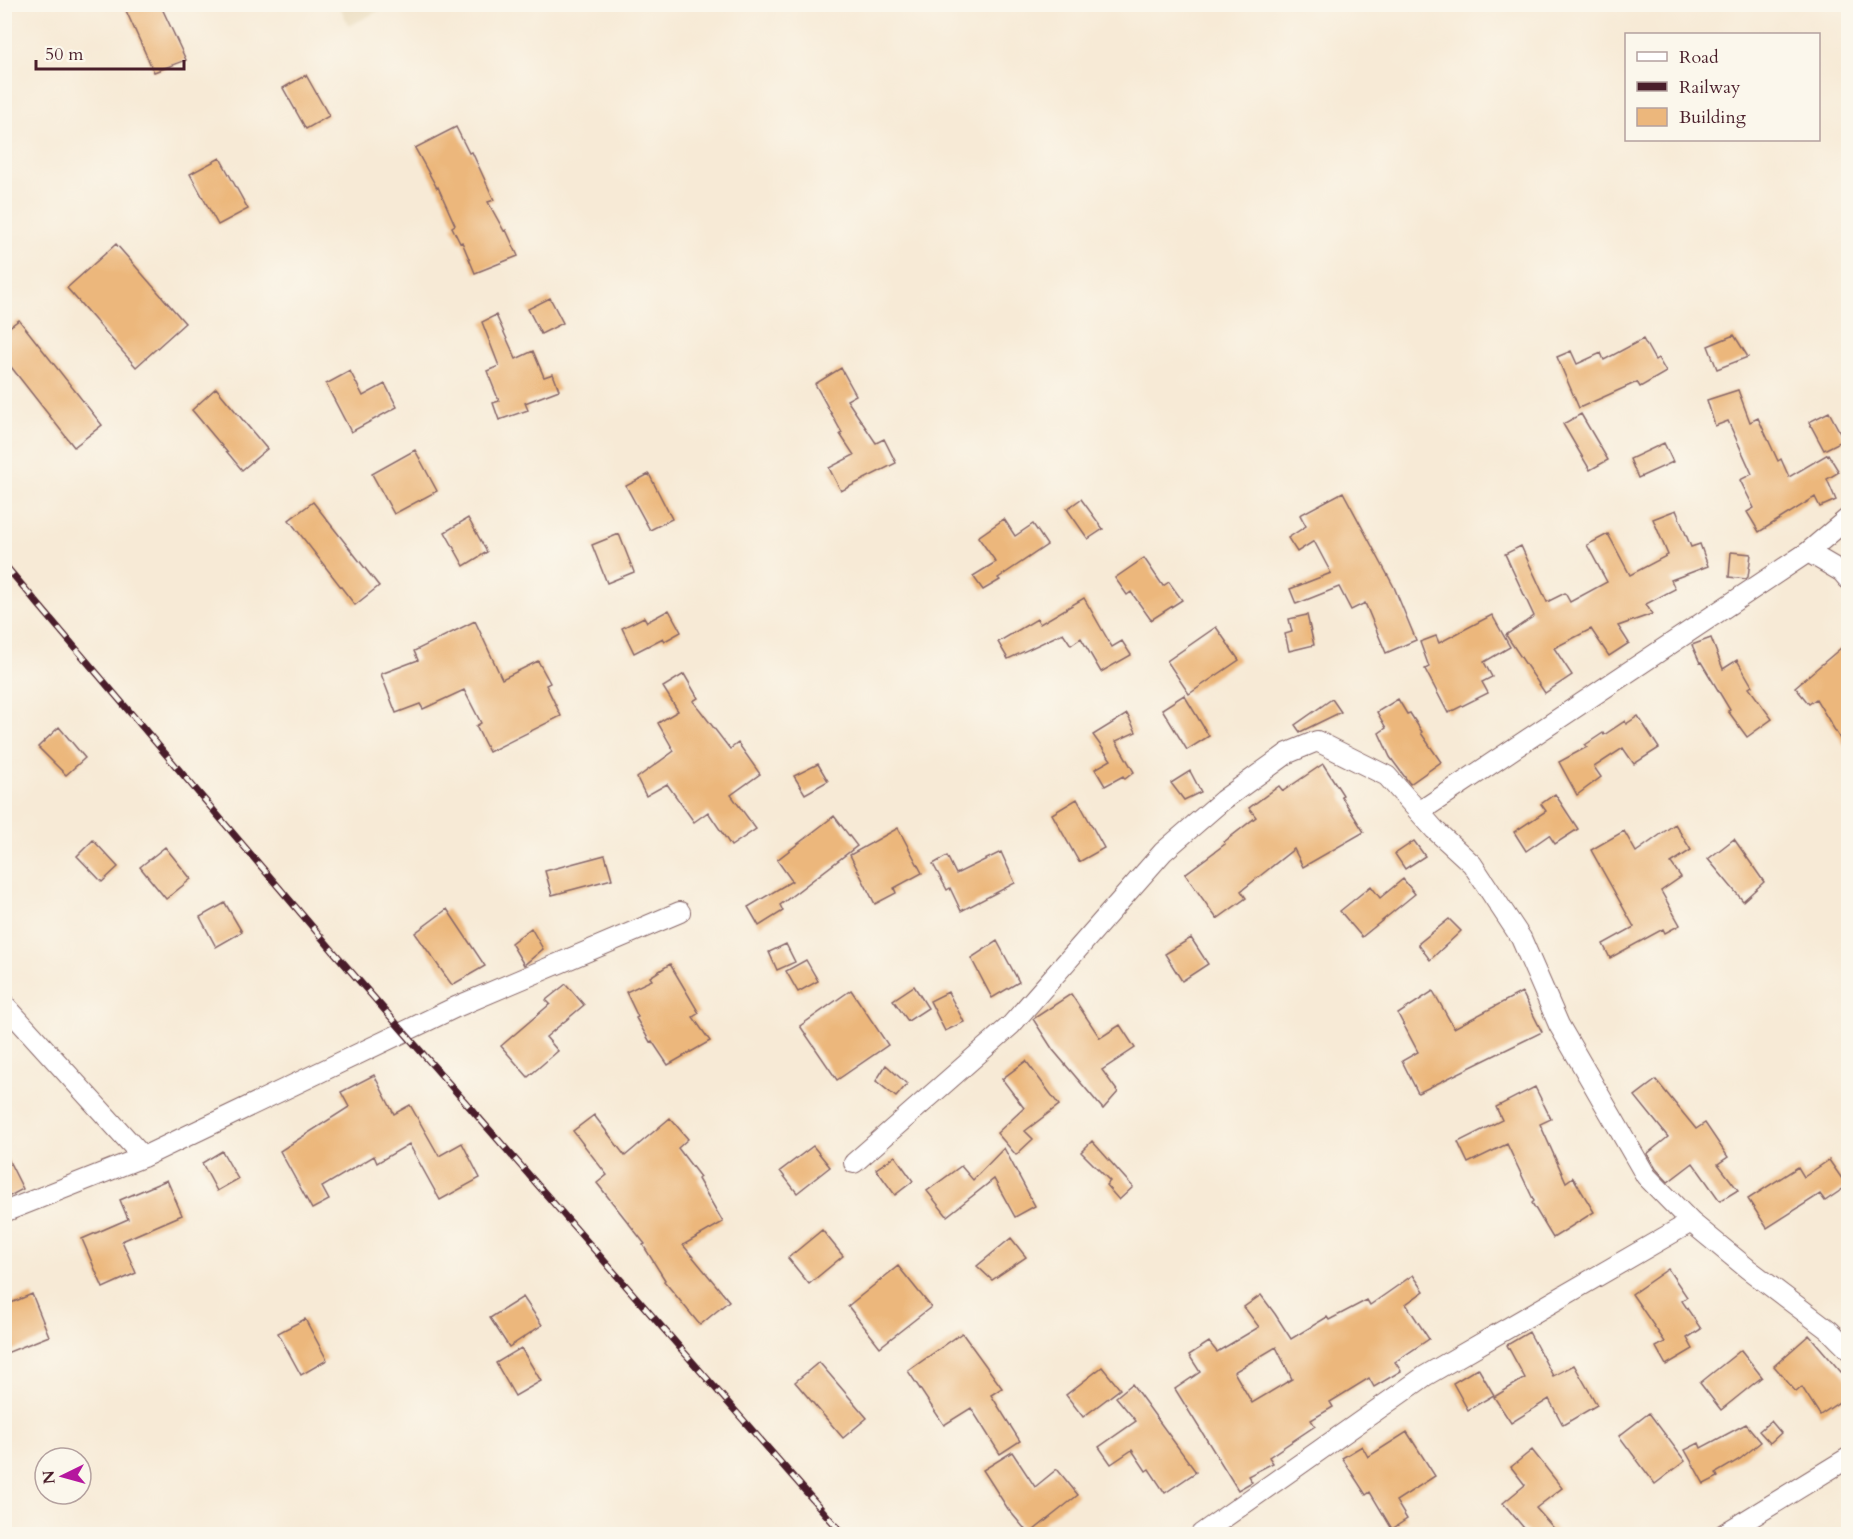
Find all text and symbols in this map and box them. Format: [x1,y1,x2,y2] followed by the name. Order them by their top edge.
[36,33,184,71] scale bar
[1625,33,1820,141] legend
[45,42,84,67] text: 50 m
[1679,45,1719,70] text: Road
[1679,75,1741,100] text: Railway
[1679,105,1747,130] text: Building
[33,1446,93,1506] north arrow
[37,1469,61,1485] text: N

